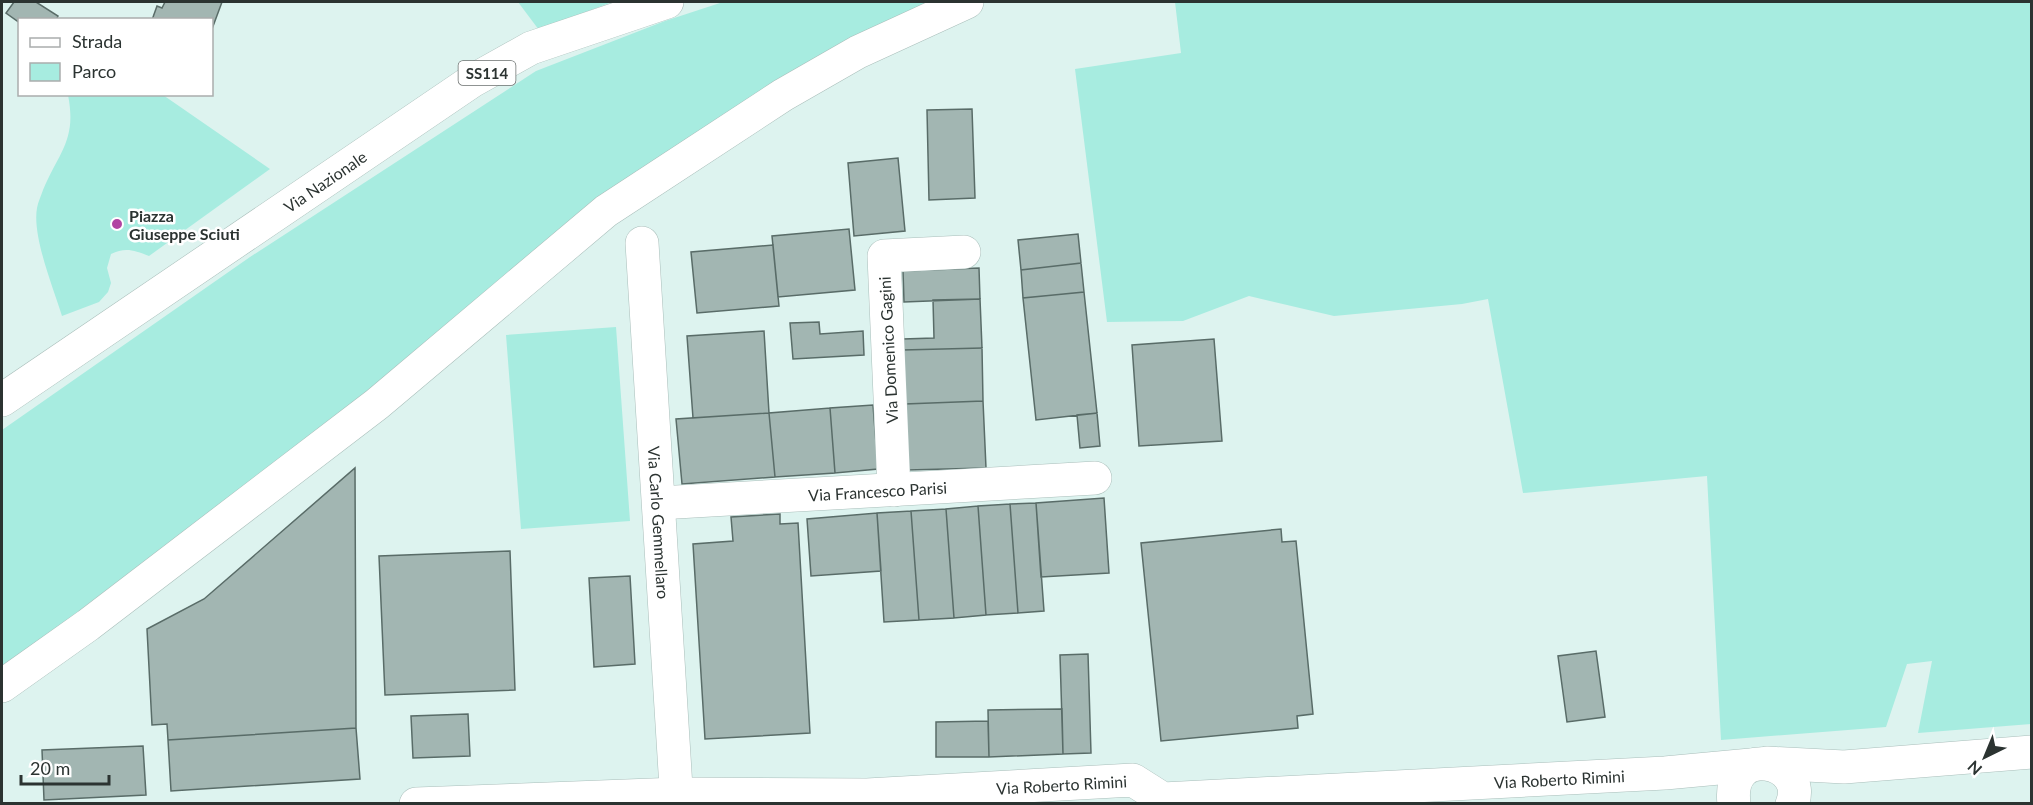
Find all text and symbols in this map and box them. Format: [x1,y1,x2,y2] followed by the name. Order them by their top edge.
[18,18,213,96] legend
[72,30,122,52] text: Strada
[72,60,116,82] text: Parco
[458,61,516,85] road number: SS114
[280,146,370,216] street label: Via Nazionale
[129,206,240,243] place label: Piazza Giuseppe Sciuti
[110,217,124,231] marker: Piazza Giuseppe Sciuti
[875,276,901,424] street label: Via Domenico Gagini
[645,445,674,599] street label: Via Carlo Gemmellaro
[808,477,948,504] street label: Via Francesco Parisi
[1955,727,2015,787] north arrow
[21,748,110,786] scale bar
[30,757,70,779] text: 20 m
[1963,757,1985,779] text: N
[1493,766,1625,791] street label: Via Roberto Rimini
[996,771,1127,797] street label: Via Roberto Rimini

